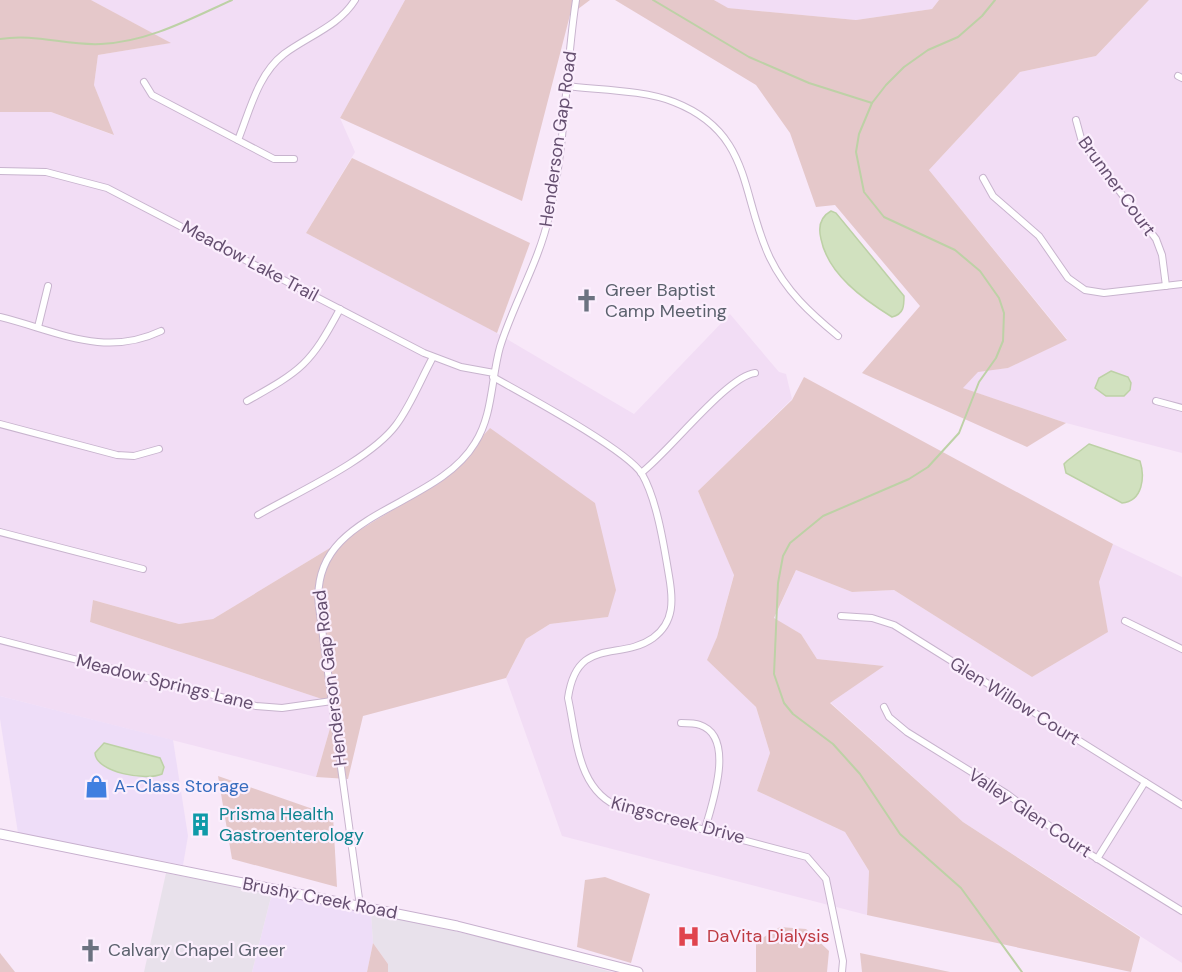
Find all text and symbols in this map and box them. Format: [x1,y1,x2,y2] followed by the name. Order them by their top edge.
[534,50,582,228] street label: Henderson Gap Road
[1073,131,1161,241] street label: Brunner Court
[177,215,323,307] street label: Meadow Lake Trail
[605,278,727,323] place label: Greer Baptist Camp Meeting
[574,287,600,313] church icon: Greer Baptist Camp Meeting
[307,589,353,767] street label: Henderson Gap Road
[74,648,256,716] street label: Meadow Springs Lane
[945,651,1085,751] street label: Glen Willow Court
[964,763,1096,863] street label: Valley Glen Court
[83,773,109,799] shop icon: A-Class Storage
[114,774,249,798] place label: A-Class Storage
[608,791,748,849] street label: Kingscreek Drive
[219,802,364,847] place label: Prisma Health Gastroenterology
[188,811,214,837] building icon: Prisma Health Gastroenterology
[241,871,399,925] street label: Brushy Creek Road
[676,923,702,949] hospital icon: DaVita Dialysis
[707,924,830,948] place label: DaVita Dialysis
[77,937,103,963] church icon: Calvary Chapel Greer
[108,938,286,962] place label: Calvary Chapel Greer

